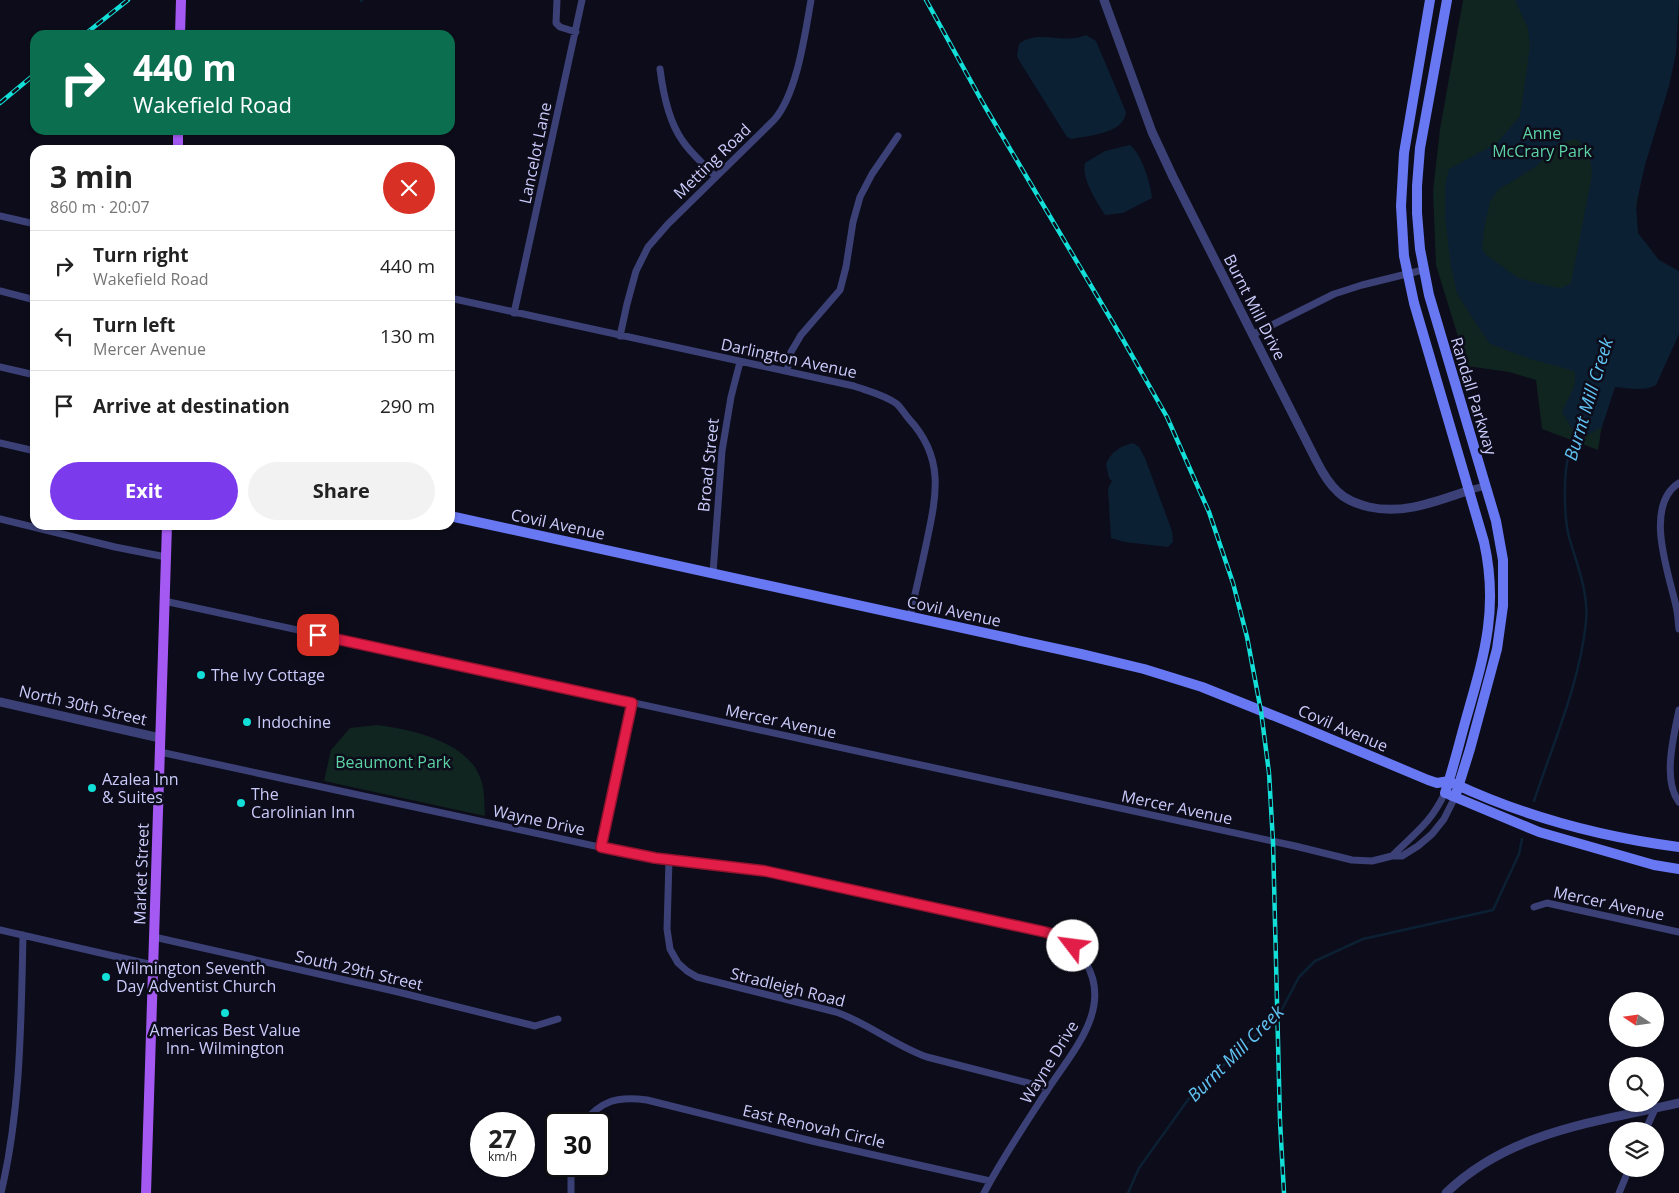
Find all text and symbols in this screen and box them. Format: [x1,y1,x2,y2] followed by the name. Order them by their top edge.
[133,44,237,91] text: 440 m
[50,50,115,115] icon: right
[133,89,292,119] text: Wakefield Road
[514,100,556,206] street label: Lancelot Lane
[669,118,755,204] street label: Metting Road
[1492,122,1592,162] park label: Anne McCrary Park
[50,156,133,197] text: 3 min
[383,162,435,214] button: close
[50,196,150,218] text: 860 m · 20:07
[93,242,188,268] text: Turn right
[1219,250,1291,364] street label: Burnt Mill Drive
[50,252,78,280] icon: right
[380,253,435,279] text: 440 m
[93,268,209,290] text: Wakefield Road
[93,312,175,338] text: Turn left
[50,322,78,350] icon: left
[380,323,435,349] text: 130 m
[719,333,859,383] street label: Darlington Avenue
[1446,334,1503,459] street label: Randall Parkway
[1558,334,1618,463] water label: Burnt Mill Creek
[93,338,206,360] text: Mercer Avenue
[50,392,78,420] icon: arrive
[93,393,290,419] text: Arrive at destination
[380,393,435,419] text: 290 m
[692,417,724,513] street label: Broad Street
[50,462,238,520] button: Exit
[248,462,435,520] button: Share
[509,503,607,545] street label: Covil Avenue
[905,590,1003,632] street label: Covil Avenue
[297,614,339,656] pin
[304,621,332,649] icon: arrive
[211,664,325,686] place label: The Ivy Cottage
[195,669,207,681] marker: The Ivy Cottage
[17,680,149,730] street label: North 30th Street
[723,698,839,744] street label: Mercer Avenue
[1295,699,1391,757] street label: Covil Avenue
[257,711,331,733] place label: Indochine
[241,716,253,728] marker: Indochine
[335,751,451,773] park label: Beaumont Park
[102,768,179,808] place label: Azalea Inn & Suites
[86,782,98,794] marker: Azalea Inn & Suites
[251,783,355,823] place label: The Carolinian Inn
[1119,784,1235,830] street label: Mercer Avenue
[235,797,247,809] marker: The Carolinian Inn
[491,799,587,841] street label: Wayne Drive
[128,822,154,925] street label: Market Street
[1551,880,1667,926] street label: Mercer Avenue
[1046,919,1098,971] position arrow
[293,945,425,995] street label: South 29th Street
[116,957,276,997] place label: Wilmington Seventh Day Adventist Church
[728,962,848,1012] street label: Stradleigh Road
[100,971,112,983] marker: Wilmington Seventh Day Adventist Church
[1609,992,1664,1048] north arrow
[1609,992,1664,1177] map controls
[1182,999,1289,1106] water label: Burnt Mill Creek
[219,1007,231,1019] marker: Americas Best Value Inn- Wilmington
[1015,1016,1083,1108] street label: Wayne Drive
[150,1019,300,1059] place label: Americas Best Value Inn- Wilmington
[1609,1057,1664,1112] button: search
[741,1099,887,1153] street label: East Renovah Circle
[545,1112,610,1177] speed limit sign: 30
[488,1121,517,1155] text: 27
[1609,1122,1664,1177] button: layers
[488,1148,517,1165] text: km/h

